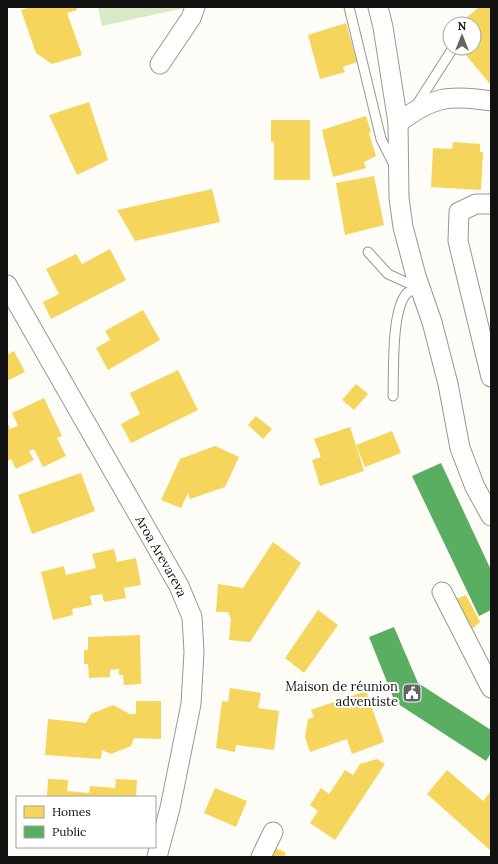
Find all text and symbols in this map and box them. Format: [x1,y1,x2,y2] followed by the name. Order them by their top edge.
[442,16,482,56] north arrow
[458,19,467,33] text: N
[131,511,191,600] street label: Aroa Arevareva
[285,678,398,710] place label: Maison de réunion adventiste
[401,682,423,704] public building icon: Maison de réunion adventiste
[16,796,156,848] legend
[52,804,91,819] text: Homes
[52,824,86,839] text: Public

